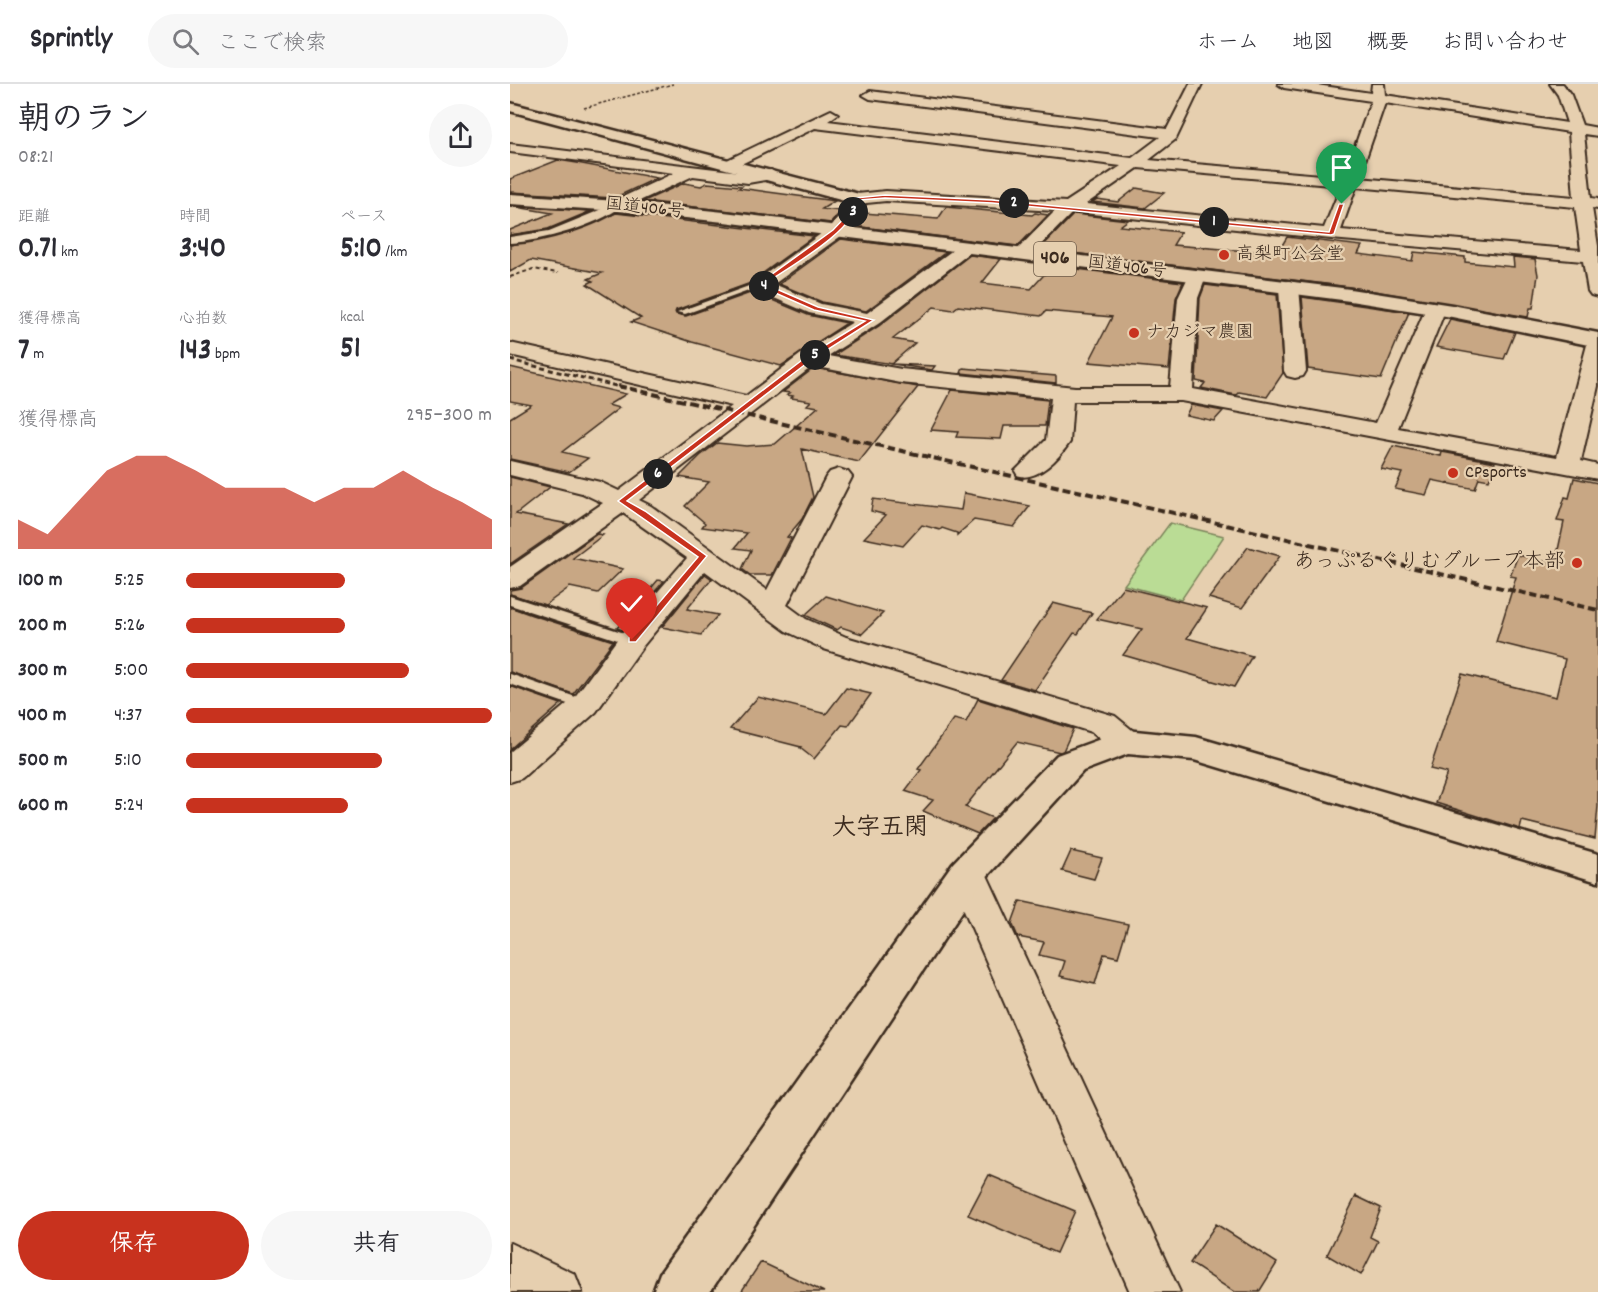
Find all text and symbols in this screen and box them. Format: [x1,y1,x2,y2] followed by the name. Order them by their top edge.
[148,14,568,68] search box
[30,21,112,61] text: Sprintly
[169,25,202,58] icon: search
[217,29,327,60] text: ここで検索
[1197,29,1259,59] text: ホーム
[1292,29,1334,59] text: 地図
[1367,29,1409,59] text: 概要
[1442,29,1568,59] text: お問い合わせ
[18,98,150,145] text: 朝のラン
[429,104,492,167] button: share
[1316,142,1367,204] pin
[18,144,53,172] text: 08:21
[1325,151,1358,184] icon: arrive
[999,188,1029,218] pin: 2
[1011,191,1018,214] text: 2
[604,192,686,226] street label: 国道406号
[838,197,868,227] pin: 3
[849,200,857,223] text: 3
[18,206,50,229] text: 距離
[179,206,211,229] text: 時間
[340,206,387,229] text: ペース
[1199,207,1229,237] pin: 1
[1212,210,1216,233] text: 1
[18,229,57,272] text: 0.71
[179,229,226,272] text: 3:40
[340,229,382,272] text: 5:10
[57,241,79,264] text: km
[382,241,408,264] text: /km
[1034,242,1076,276] road number: 406
[1236,243,1344,268] place label: 高梨町公会堂
[1217,248,1231,262] marker: 高梨町公会堂
[1086,251,1168,285] street label: 国道406号
[749,271,779,301] pin: 4
[761,274,767,297] text: 4
[340,306,364,329] text: kcal
[18,308,82,331] text: 獲得標高
[179,308,227,331] text: 心拍数
[1146,321,1254,346] place label: ナカジマ農園
[1127,326,1141,340] marker: ナカジマ農園
[340,329,360,372] text: 51
[18,331,30,374] text: 7
[179,331,211,374] text: 143
[800,340,830,370] pin: 5
[30,343,44,366] text: m
[211,343,240,366] text: bpm
[811,343,819,366] text: 5
[406,402,492,430] text: 295–300 m
[18,407,98,435] text: 獲得標高
[643,459,673,489] pin: 6
[1465,461,1527,486] place label: CPsports
[654,462,662,485] text: 6
[1446,466,1460,480] marker: CPsports
[1294,548,1565,578] place label: あっぷるぐりむグループ本部
[1570,556,1584,570] marker: あっぷるぐりむグループ本部
[18,567,63,595] text: 100 m
[114,567,145,595] text: 5:25
[606,578,657,640] pin
[615,587,648,620] icon: check
[18,612,67,640] text: 200 m
[114,612,145,640] text: 5:26
[18,657,67,685] text: 300 m
[114,657,148,685] text: 5:00
[18,702,66,730] text: 400 m
[114,702,142,730] text: 4:37
[18,747,67,775] text: 500 m
[114,747,142,775] text: 5:10
[18,792,68,820] text: 600 m
[114,792,144,820] text: 5:24
[832,812,928,846] district label: 大字五閑
[18,1211,249,1280] button: 保存
[261,1211,492,1280] button: 共有

